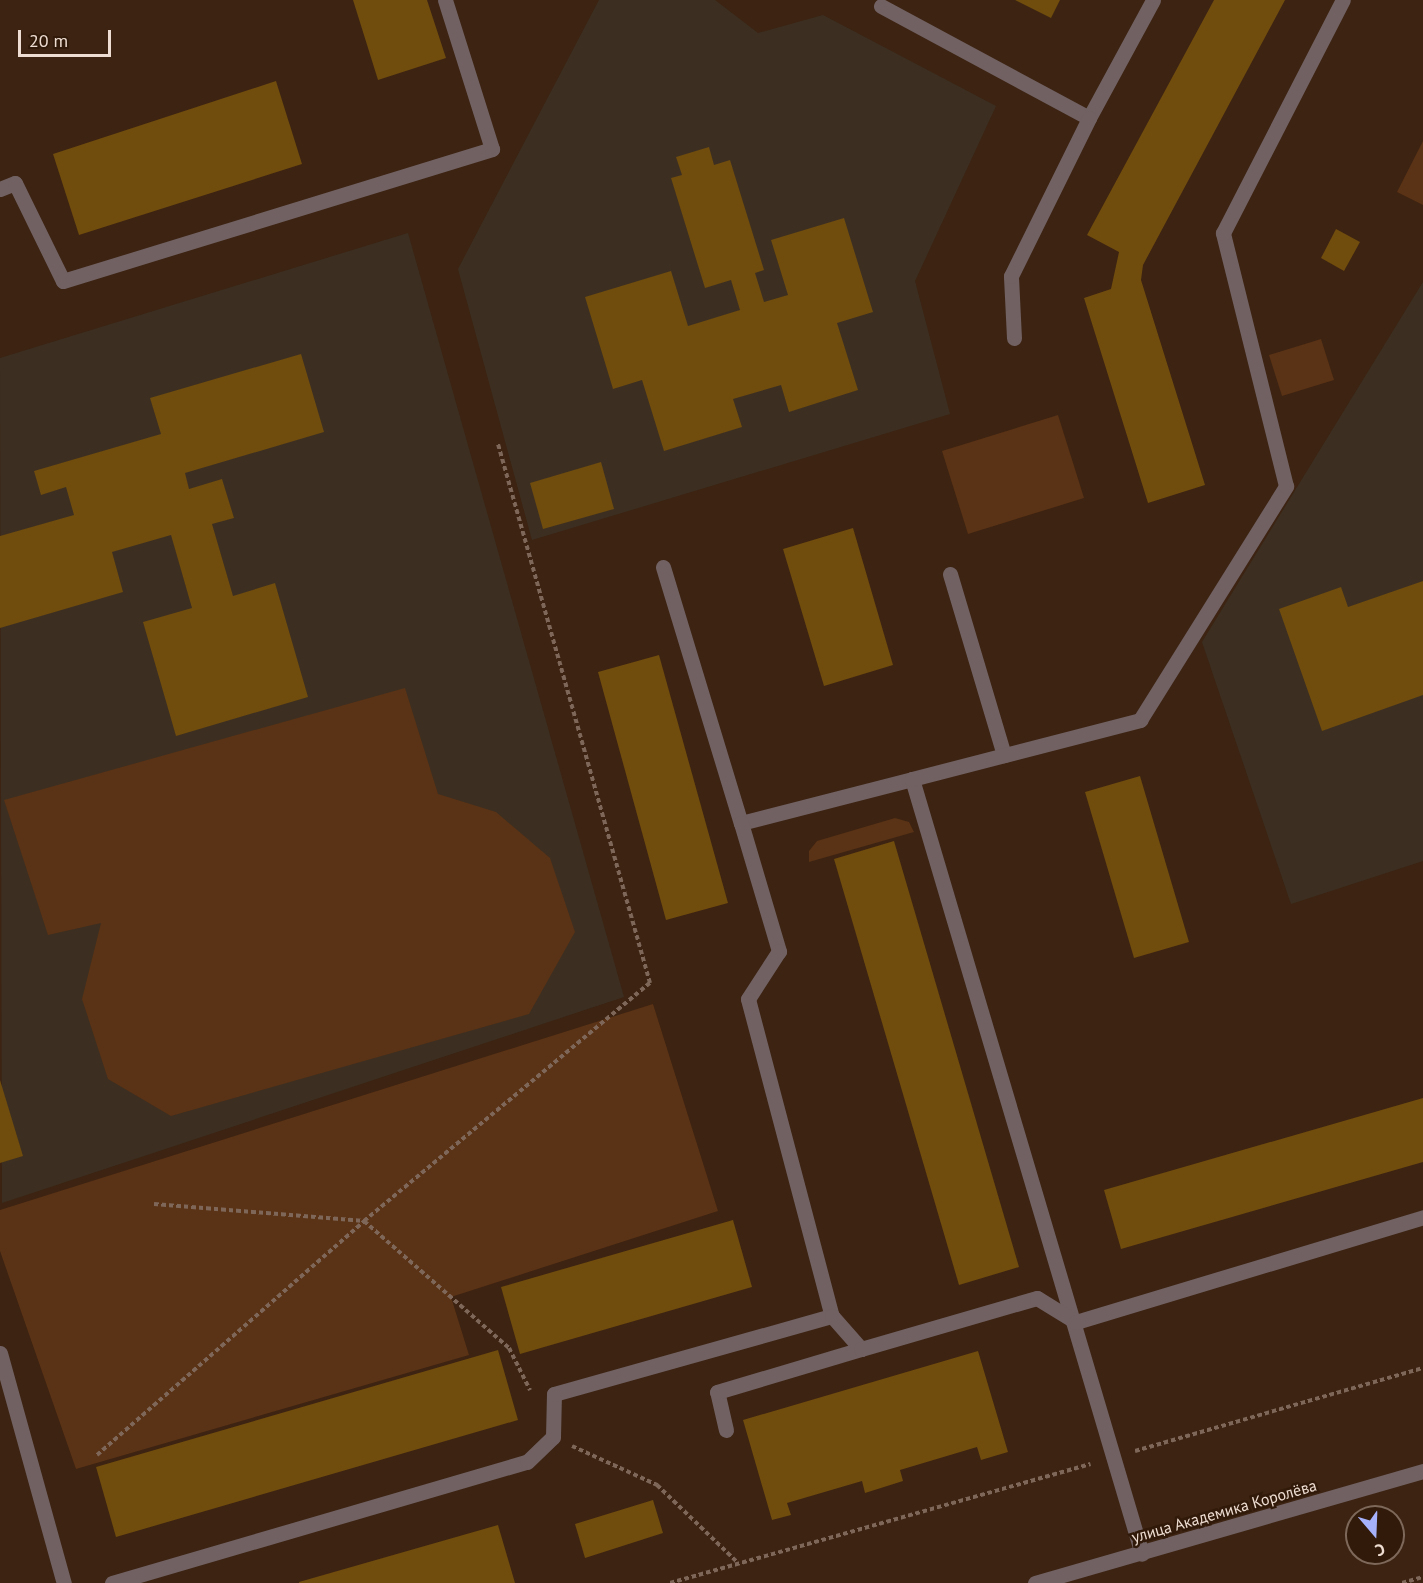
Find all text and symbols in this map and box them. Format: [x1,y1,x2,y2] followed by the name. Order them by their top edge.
[21,18,114,56] scale bar
[29,29,68,52] text: 20 m
[1129,1475,1319,1547] street label: улица Академика Королёва
[1345,1505,1405,1565] north arrow
[1373,1539,1388,1561] text: С

